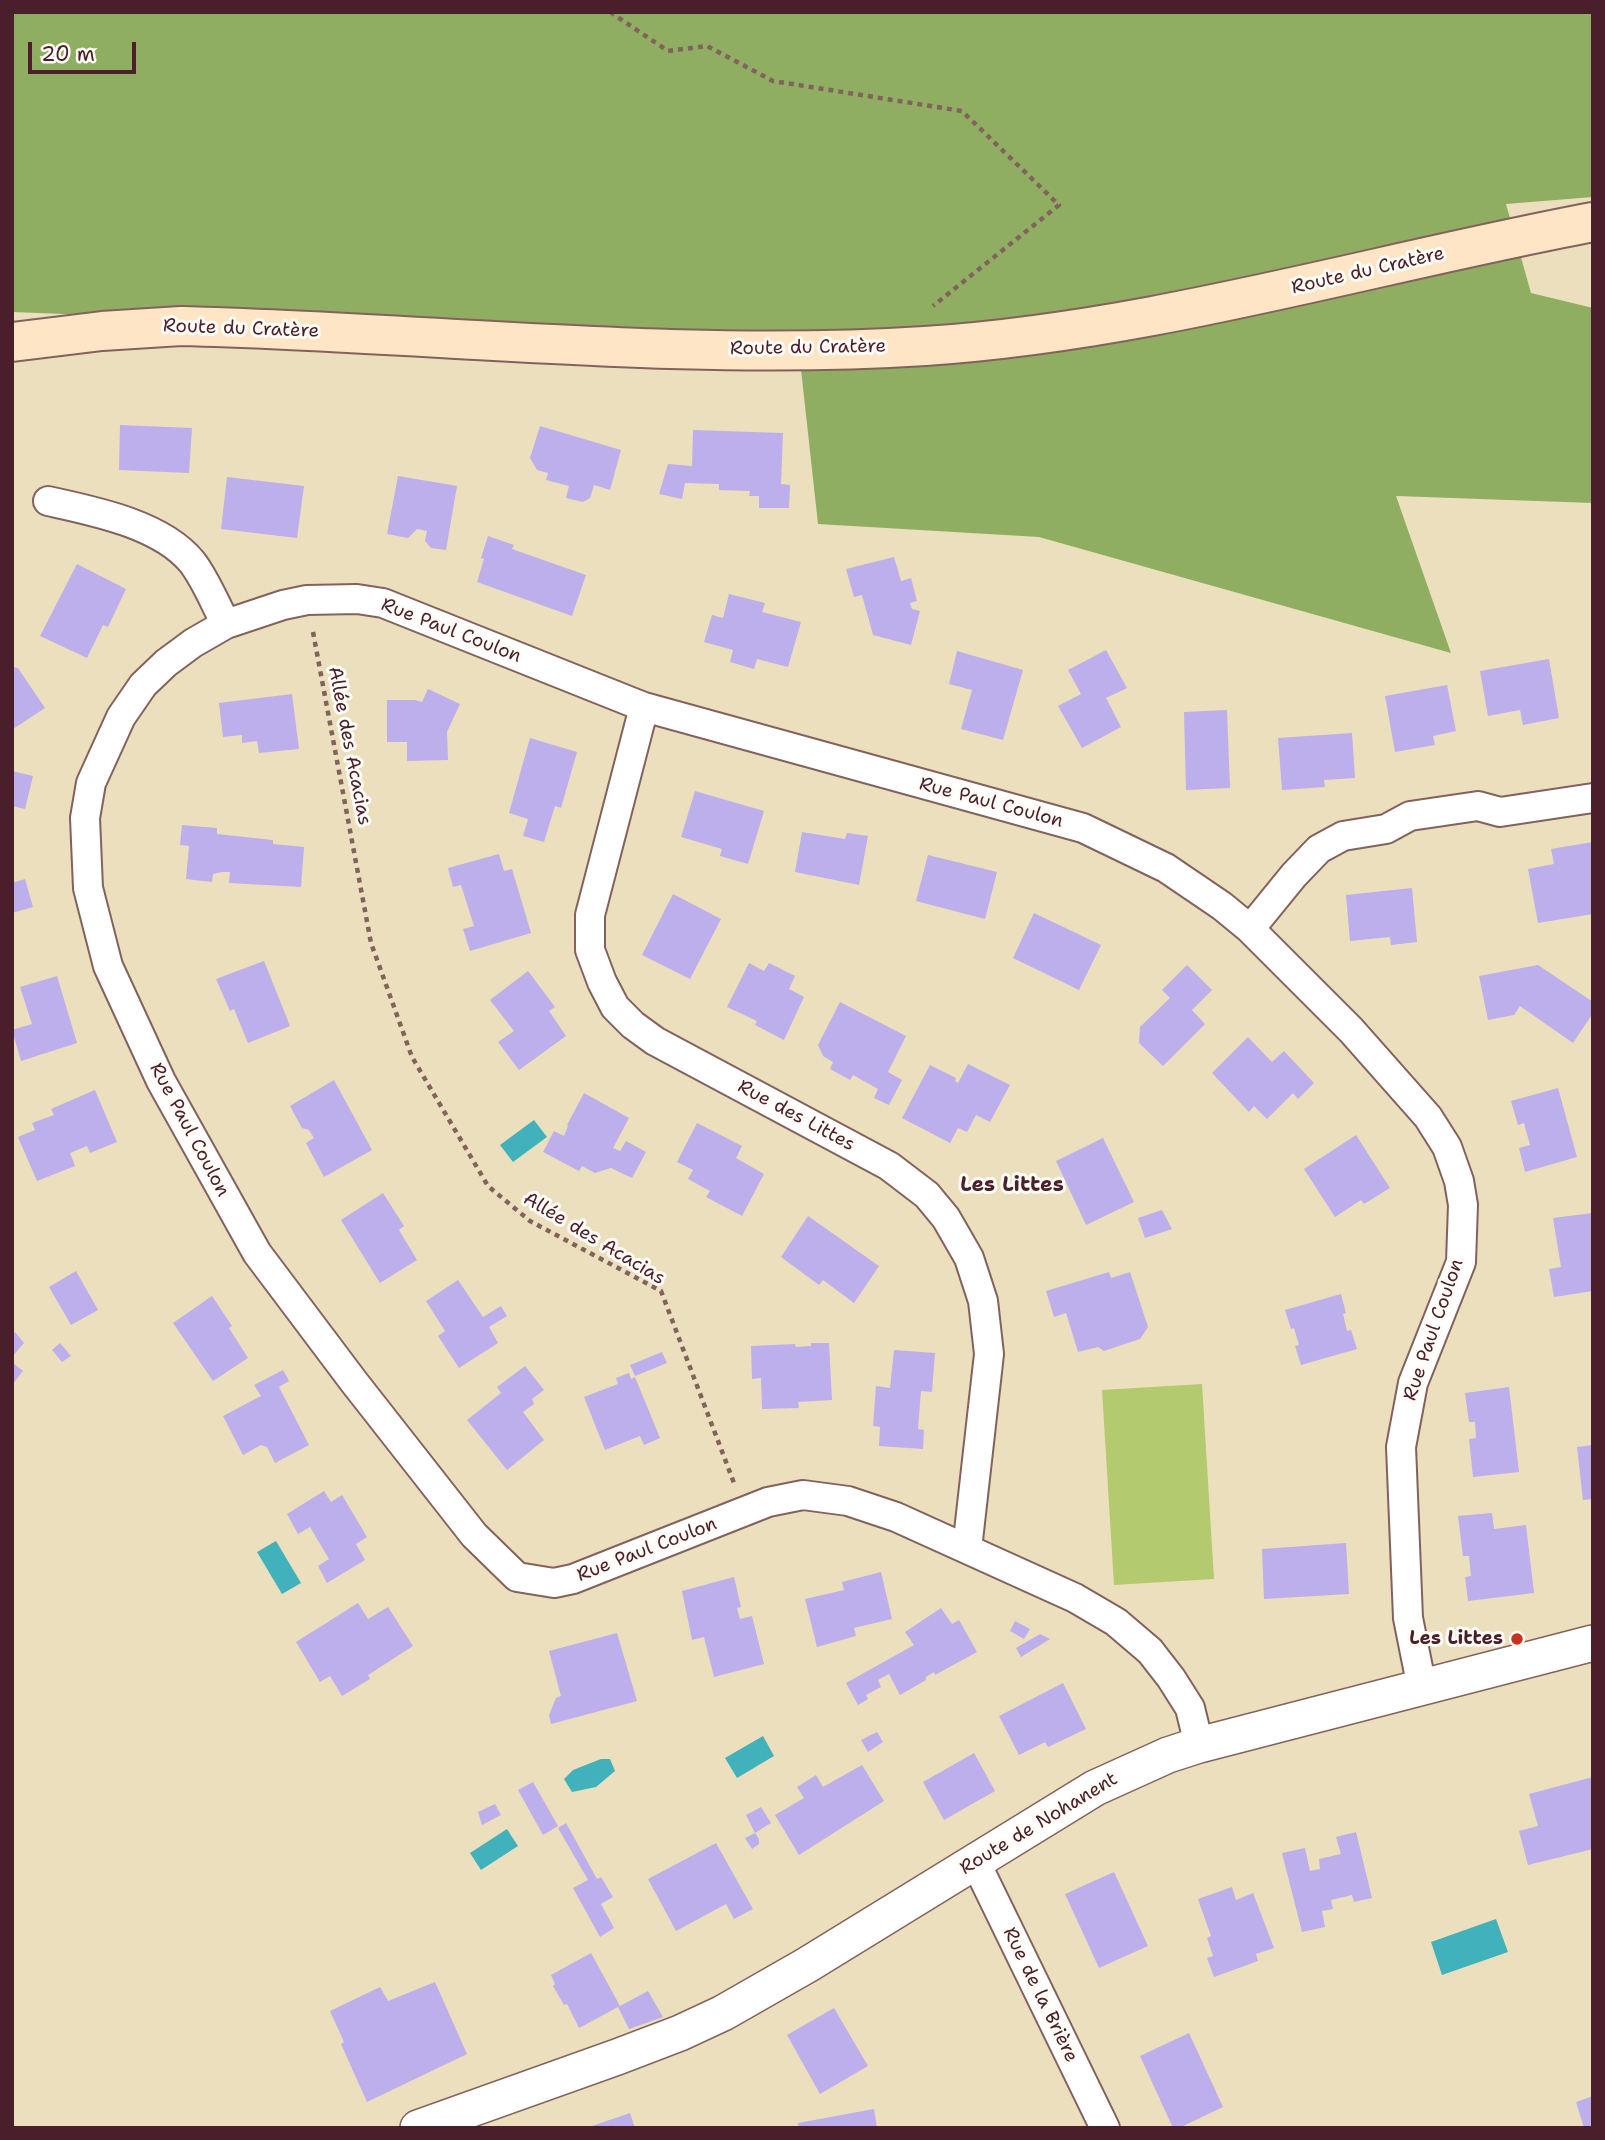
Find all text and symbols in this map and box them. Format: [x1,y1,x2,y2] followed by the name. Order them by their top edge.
[32,28,140,72] scale bar
[41,40,95,68] text: 20 m
[1289,242,1447,300] street label: Route du Cratère
[163,315,319,343] street label: Route du Cratère
[730,335,886,361] street label: Route du Cratère
[378,594,524,668] street label: Rue Paul Coulon
[322,665,376,827] street label: Allée des Acacias
[917,773,1065,833] street label: Rue Paul Coulon
[144,1059,234,1201] street label: Rue Paul Coulon
[733,1076,859,1156] street label: Rue des Littes
[960,1173,1064,1199] district label: Les Littes
[519,1188,669,1290] street label: Allée des Acacias
[1399,1256,1469,1404] street label: Rue Paul Coulon
[574,1513,720,1587] street label: Rue Paul Coulon
[1409,1628,1503,1650] place label: Les Littes
[1509,1631,1525,1647] marker: Les Littes
[956,1768,1122,1880] street label: Route de Nohanent
[997,1924,1083,2066] street label: Rue de la Brière

